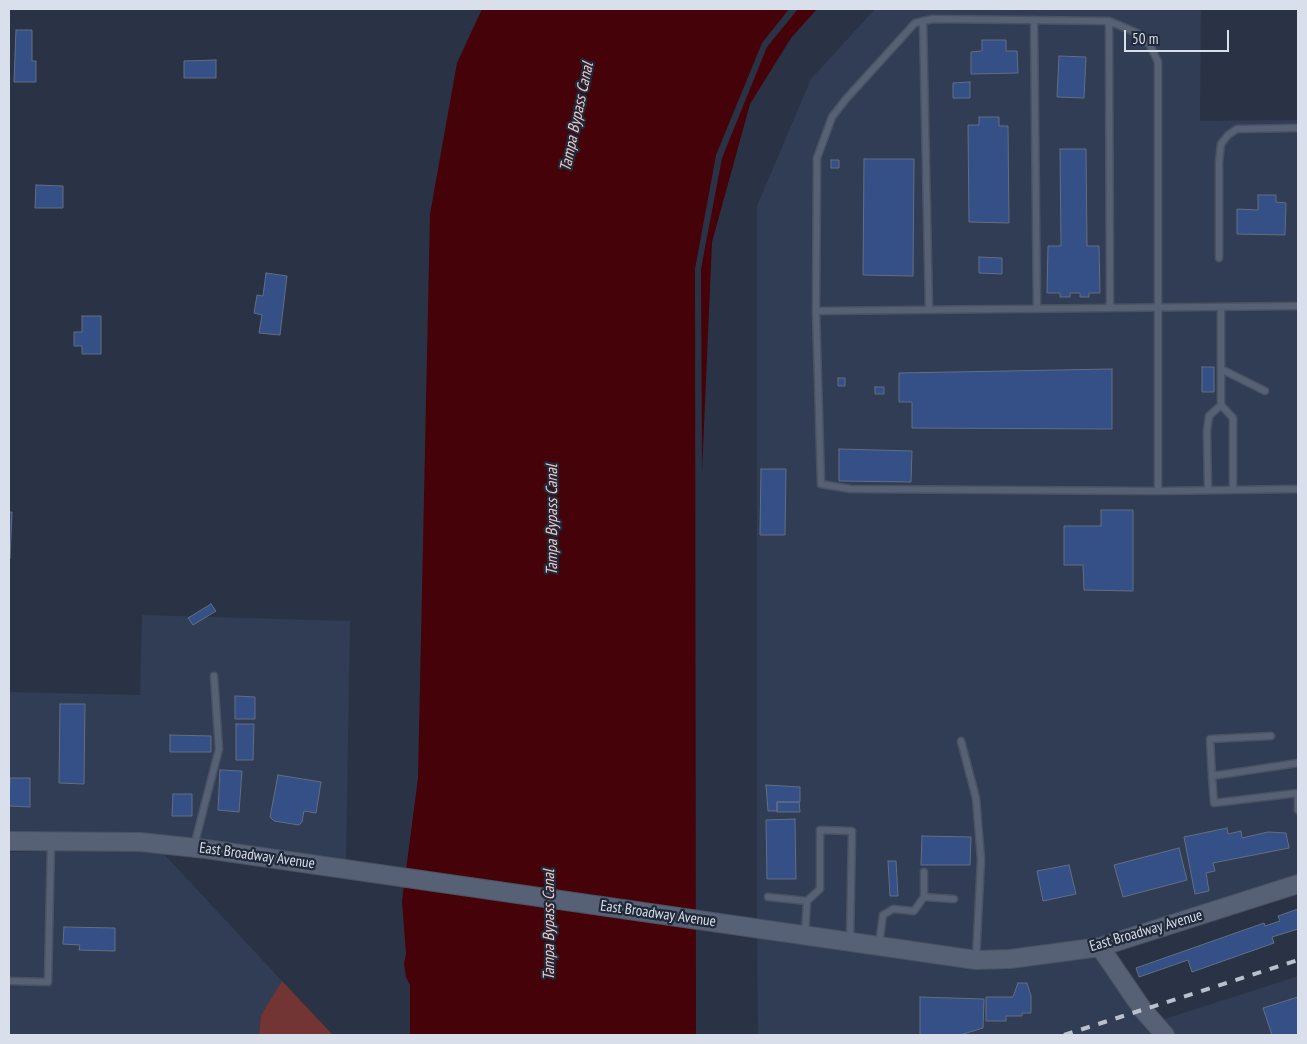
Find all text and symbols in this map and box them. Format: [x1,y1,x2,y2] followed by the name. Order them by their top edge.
[1127,20,1232,52] scale bar
[1132,29,1158,48] text: 50 m
[556,61,598,173] water label: Tampa Bypass Canal
[542,464,562,576] water label: Tampa Bypass Canal
[198,839,316,873] street label: East Broadway Avenue
[539,869,559,981] water label: Tampa Bypass Canal
[599,897,717,931] street label: East Broadway Avenue
[1087,906,1205,956] street label: East Broadway Avenue

